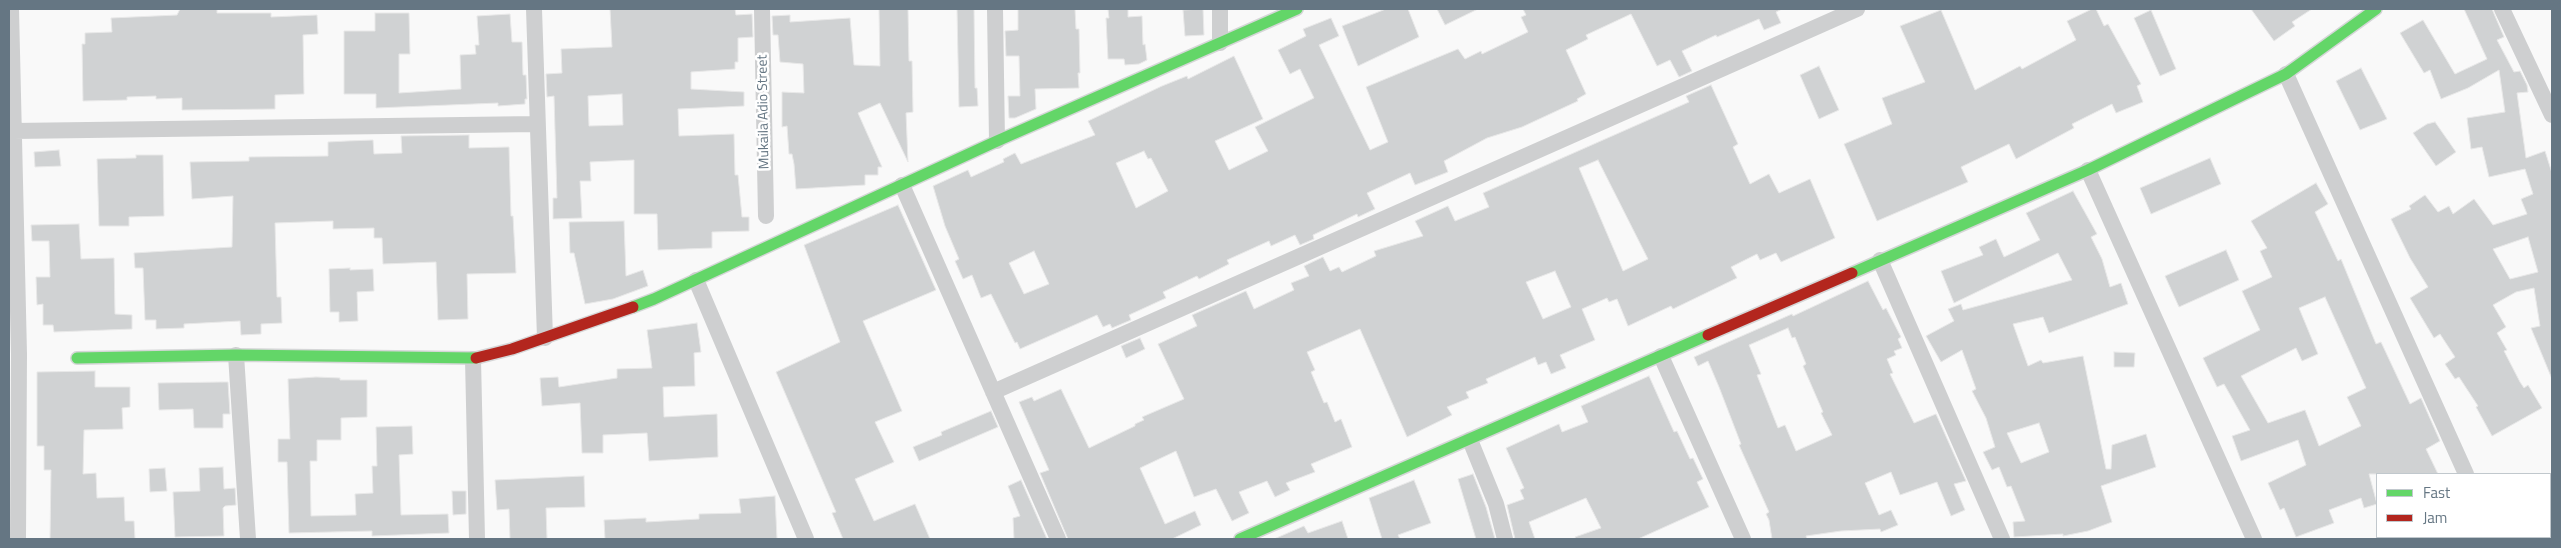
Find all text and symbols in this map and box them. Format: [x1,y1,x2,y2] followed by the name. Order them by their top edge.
[755,55,773,169] street label: Mukaila Adio Street
[2376,473,2551,538] legend
[2423,481,2450,504] text: Fast
[2423,506,2447,529] text: Jam

